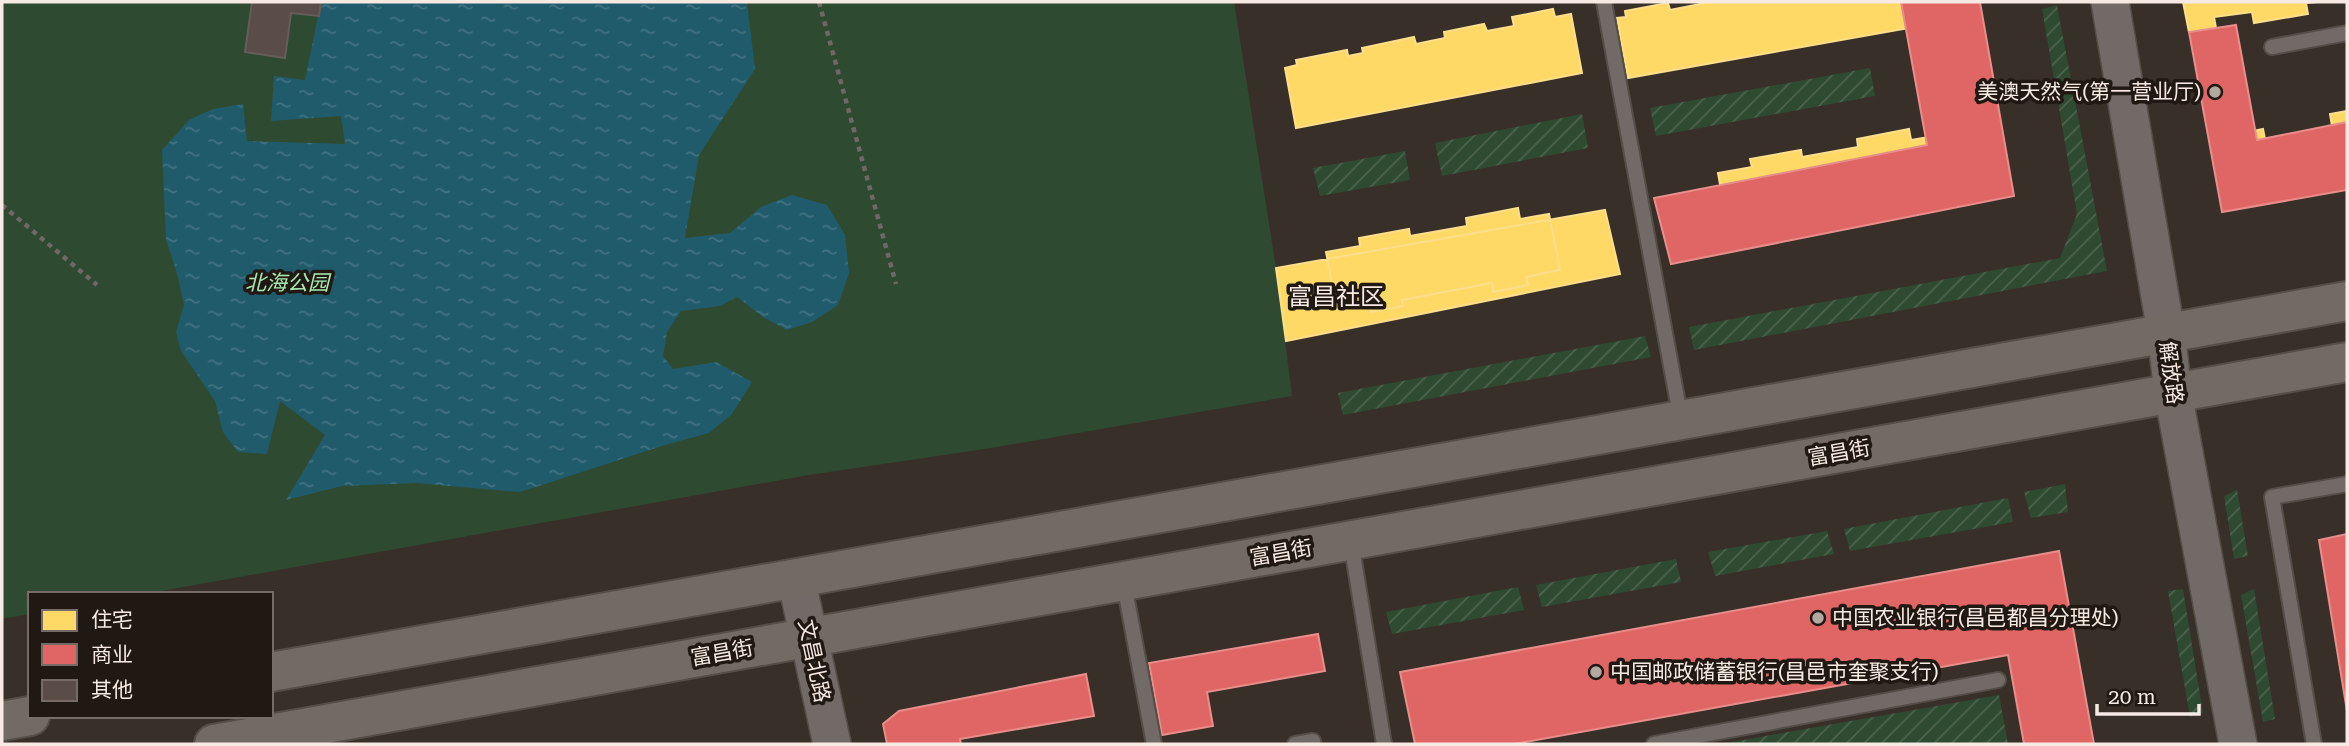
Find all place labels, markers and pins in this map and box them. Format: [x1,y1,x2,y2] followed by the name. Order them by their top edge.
[1977,80,2201,104] place label: 美澳天然气(第一营业厅)
[2207,84,2223,100] marker: 美澳天然气(第一营业厅)
[1832,606,2119,630] place label: 中国农业银行(昌邑都昌分理处)
[1810,610,1826,626] marker: 中国农业银行(昌邑都昌分理处)
[1610,660,1939,684] place label: 中国邮政储蓄银行(昌邑市奎聚支行)
[1588,664,1604,680] marker: 中国邮政储蓄银行(昌邑市奎聚支行)

